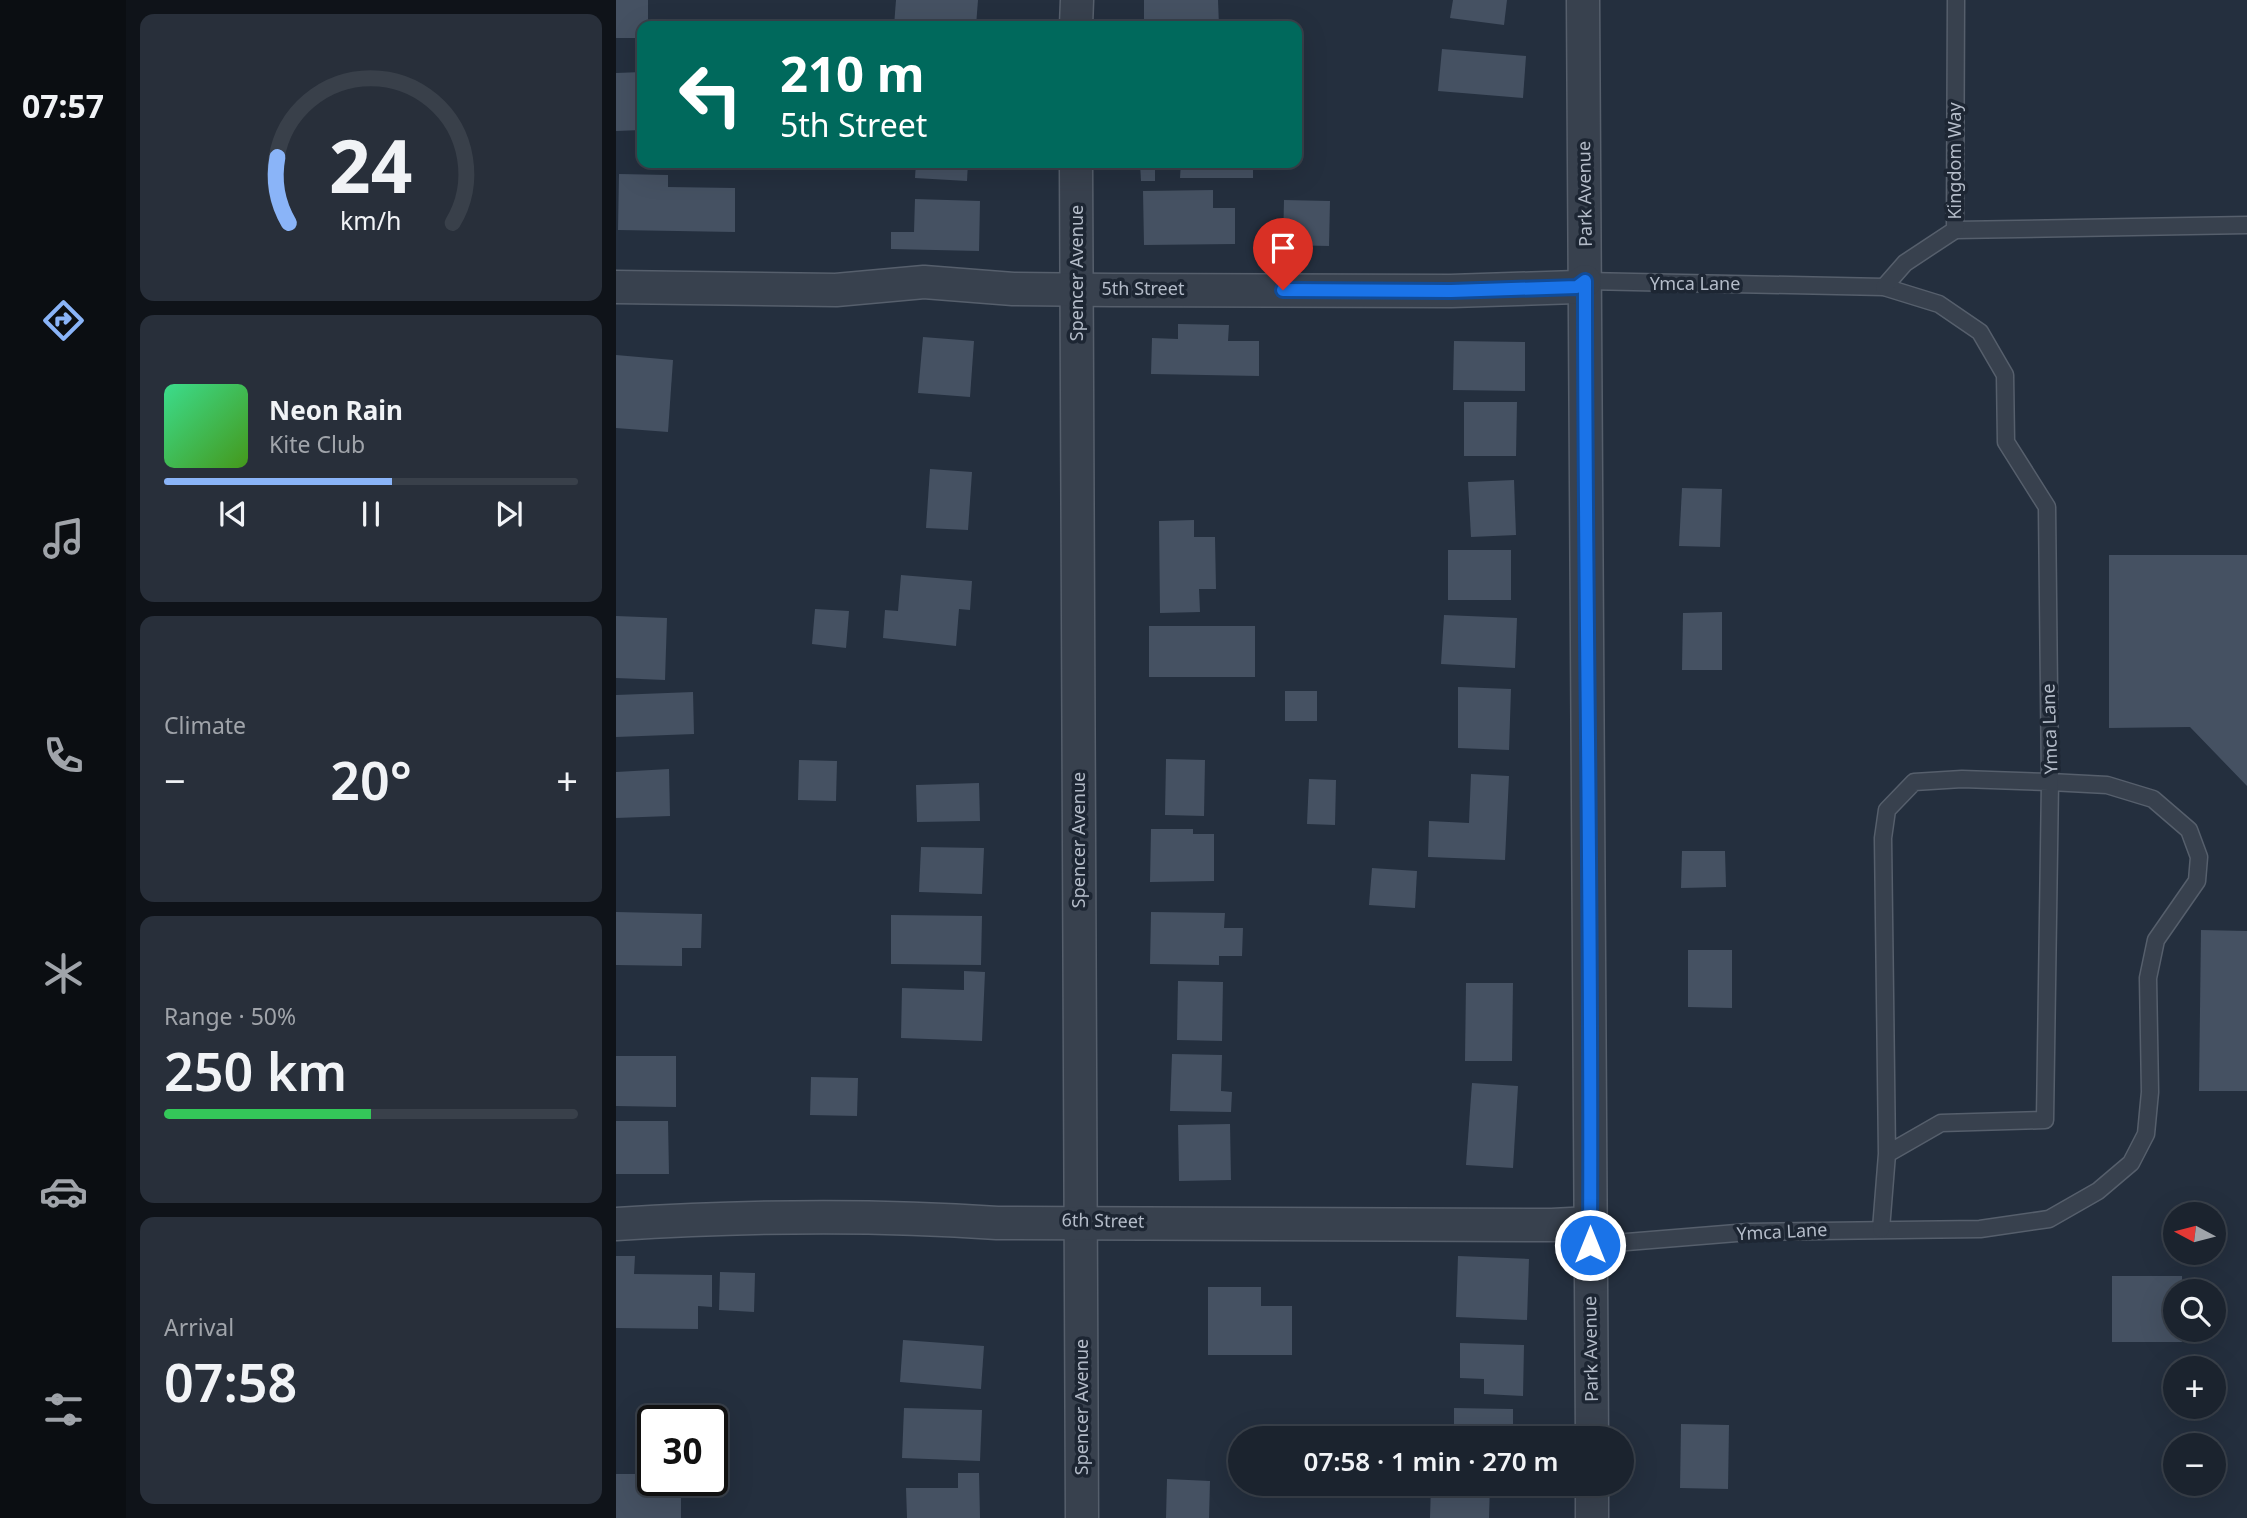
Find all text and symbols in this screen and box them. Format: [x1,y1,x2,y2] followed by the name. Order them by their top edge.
[780,40,925,106] text: 210 m
[665,49,756,140] icon: left
[22,84,104,127] text: 07:57
[1942,102,1966,220] street label: Kingdom Way
[780,103,927,146] text: 5th Street
[329,116,413,215] text: 24
[1571,141,1597,247] street label: Park Avenue
[340,203,402,237] text: km/h
[1064,205,1088,341] street label: Spencer Avenue
[1253,218,1313,290] pin
[1264,229,1302,267] icon: arrive
[1650,271,1740,295] street label: Ymca Lane
[1102,276,1185,300] street label: 5th Street
[39,296,88,345] icon: directions
[269,392,403,428] text: Neon Rain
[269,428,365,460] text: Kite Club
[214,495,252,533] icon: previous
[352,495,390,533] icon: pause
[490,495,528,533] icon: next
[39,514,88,563] icon: music
[2035,683,2063,775] street label: Ymca Lane
[164,709,246,741] text: Climate
[39,731,88,780] icon: phone
[330,744,412,815] text: 20°
[164,754,186,806] text: −
[556,754,578,806] text: +
[1066,772,1090,908] street label: Spencer Avenue
[39,949,88,998] icon: climate
[164,1000,296,1032] text: Range · 50%
[164,1035,347,1106] text: 250 km
[39,1167,88,1216] icon: car
[2163,1202,2226,1265] north arrow
[2163,1202,2226,1496] map controls
[1061,1207,1145,1233] street label: 6th Street
[1553,1208,1627,1282] position arrow
[1736,1217,1828,1245] street label: Ymca Lane
[2163,1279,2226,1342] button: search
[1577,1296,1603,1402] street label: Park Avenue
[164,1311,234,1343] text: Arrival
[1069,1339,1093,1475] street label: Spencer Avenue
[164,1346,297,1417] text: 07:58
[2163,1356,2226,1419] button: +
[39,1385,88,1434] icon: filters
[637,1405,728,1496] speed limit sign: 30
[2163,1433,2226,1496] button: −
[1304,1443,1558,1479] text: 07:58 · 1 min · 270 m

